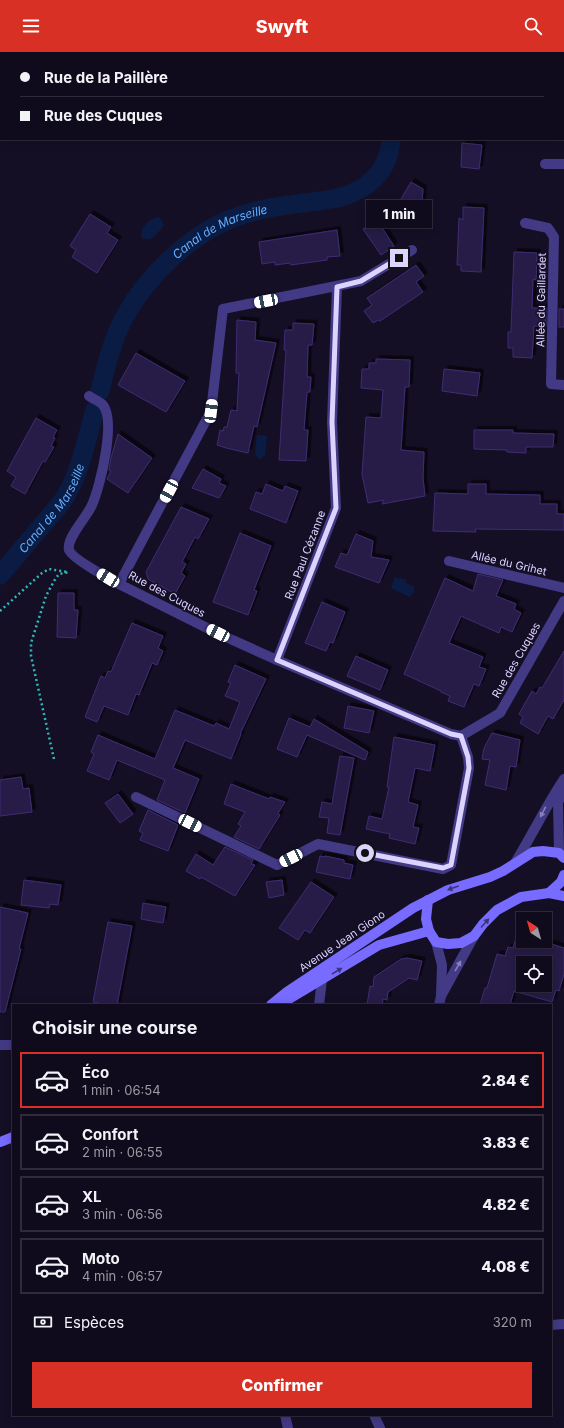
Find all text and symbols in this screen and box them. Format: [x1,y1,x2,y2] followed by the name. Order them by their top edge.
[20,15,42,37] icon: menu
[522,15,544,37] icon: search
[256,16,308,37] text: Swyft
[44,68,168,87] text: Rue de la Paillère
[44,106,163,125] text: Rue des Cuques
[366,200,432,228] callout: 1 min
[169,201,269,262] water label: Canal de Marseille
[383,206,415,222] text: 1 min
[390,249,408,267] route end
[533,252,549,347] street label: Allée du Gaillardet
[253,293,279,309] car
[204,398,218,424] car
[15,461,87,556] water label: Canal de Marseille
[158,478,180,504] car
[282,508,328,602] street label: Rue Paul Cézanne
[470,548,548,579] street label: Allée du Grihet
[95,567,121,589] car
[126,568,208,620] street label: Rue des Cuques
[489,619,543,700] street label: Rue des Cuques
[205,622,231,644] car
[540,806,547,818] one-way arrow
[177,812,203,834] car
[356,844,374,862] route start
[278,847,304,869] car
[447,886,459,892] one-way arrow
[296,907,388,975] street label: Avenue Jean Giono
[516,912,552,948] north arrow
[516,912,552,992] map controls
[481,918,490,928] one-way arrow
[516,956,552,992] button: locate
[455,960,462,972] one-way arrow
[332,967,342,975] one-way arrow
[32,1017,197,1038] text: Choisir une course
[34,1062,70,1098] icon: car
[82,1063,109,1082] text: Éco
[482,1071,530,1090] text: 2.84 €
[82,1082,161,1098] text: 1 min · 06:54
[34,1124,70,1160] icon: car
[82,1125,138,1144] text: Confort
[482,1133,530,1152] text: 3.83 €
[82,1144,163,1160] text: 2 min · 06:55
[34,1186,70,1222] icon: car
[82,1187,102,1206] text: XL
[482,1195,530,1214] text: 4.82 €
[82,1206,163,1222] text: 3 min · 06:56
[34,1248,70,1284] icon: car
[82,1249,120,1268] text: Moto
[481,1257,530,1276] text: 4.08 €
[82,1268,163,1284] text: 4 min · 06:57
[32,1311,54,1333] icon: cash
[64,1313,124,1332] text: Espèces
[493,1314,532,1330] text: 320 m
[32,1362,532,1408] button: Confirmer

